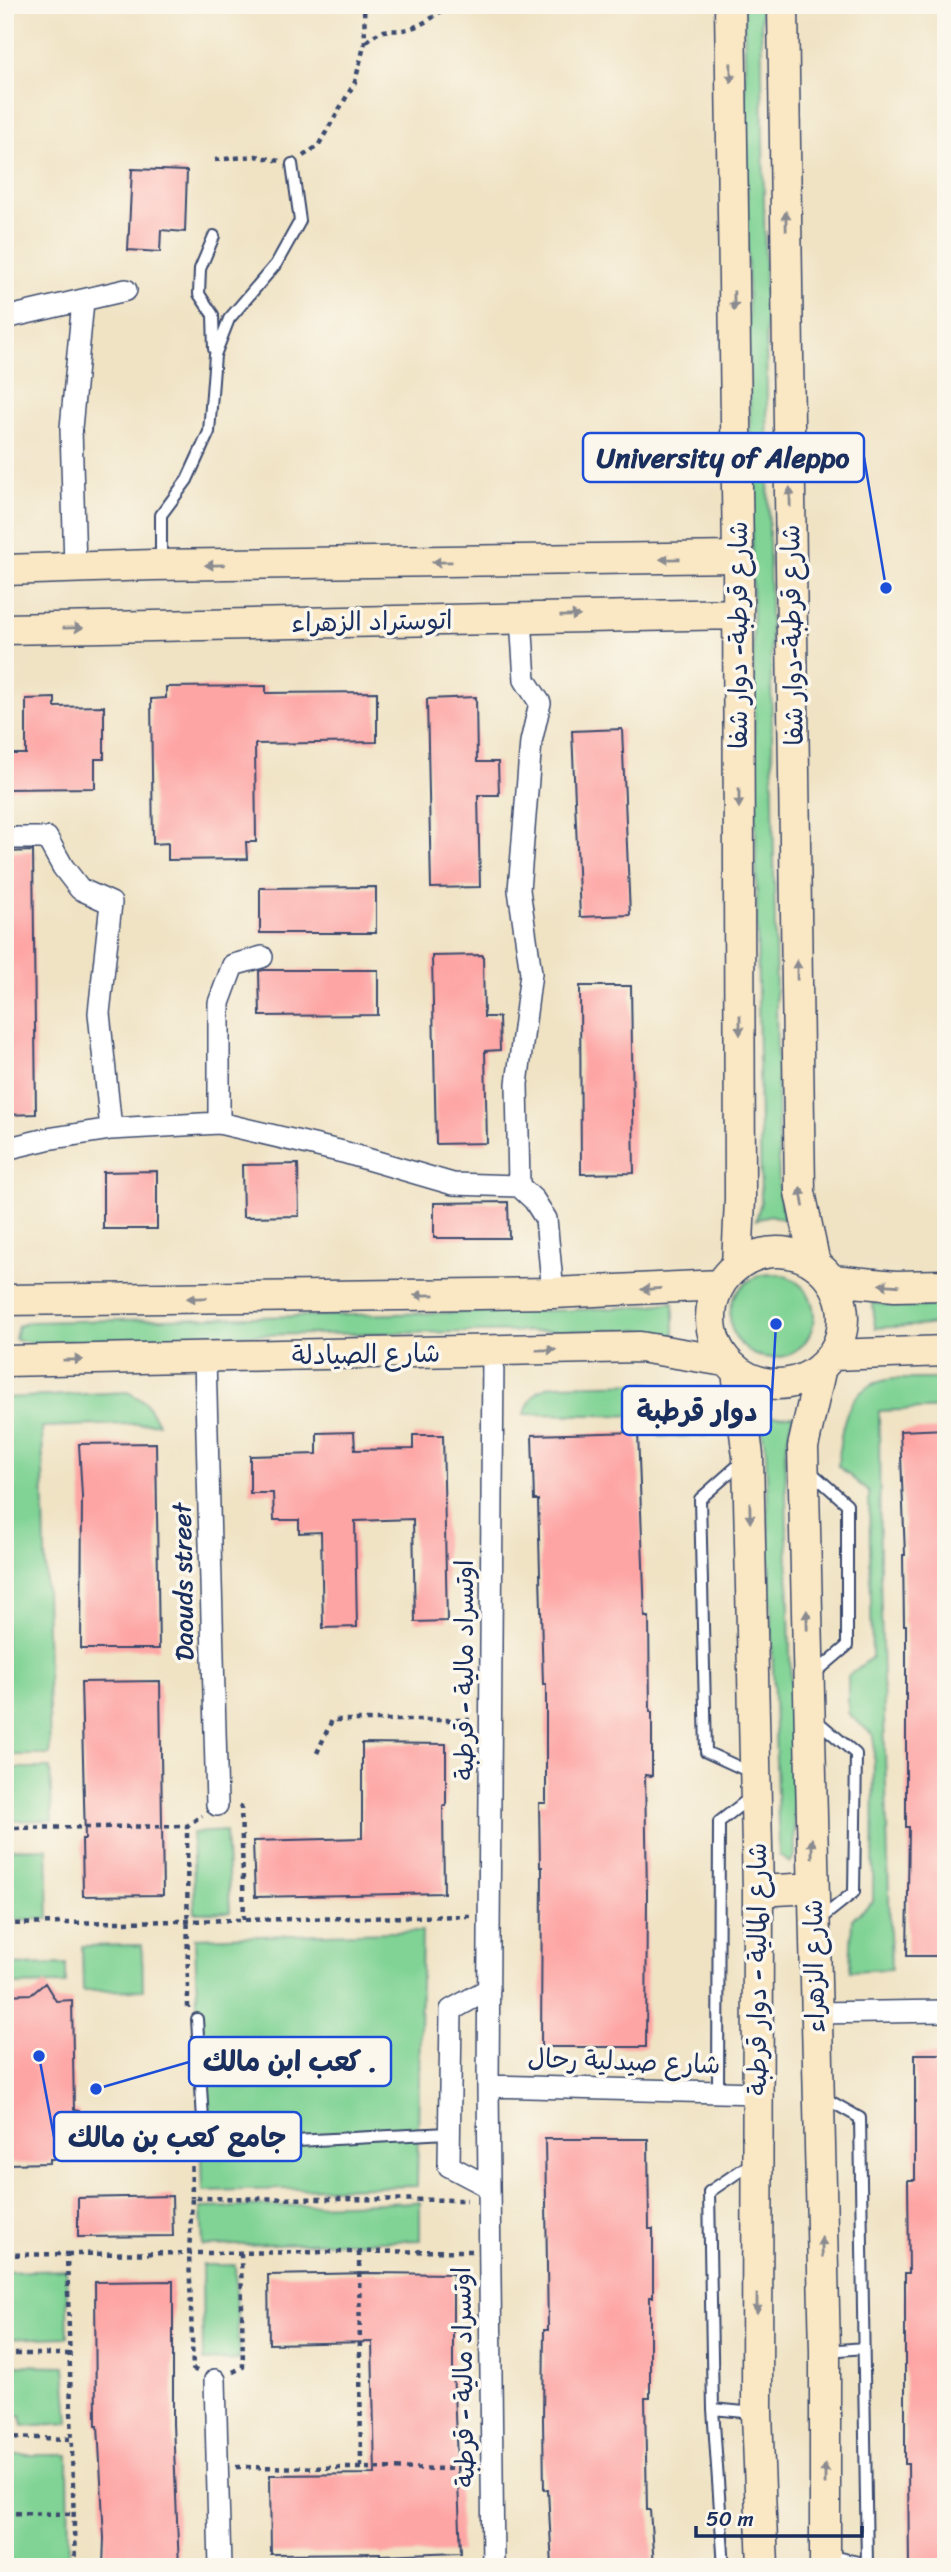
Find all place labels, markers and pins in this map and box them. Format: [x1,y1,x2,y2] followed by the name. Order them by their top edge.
[583,433,864,482] callout: University of Aleppo
[622,1386,771,1435] callout: دوار قرطبة
[189,2037,391,2086] callout: كعب ابن مالك .
[54,2112,301,2161] callout: جامع كعب بن مالك

